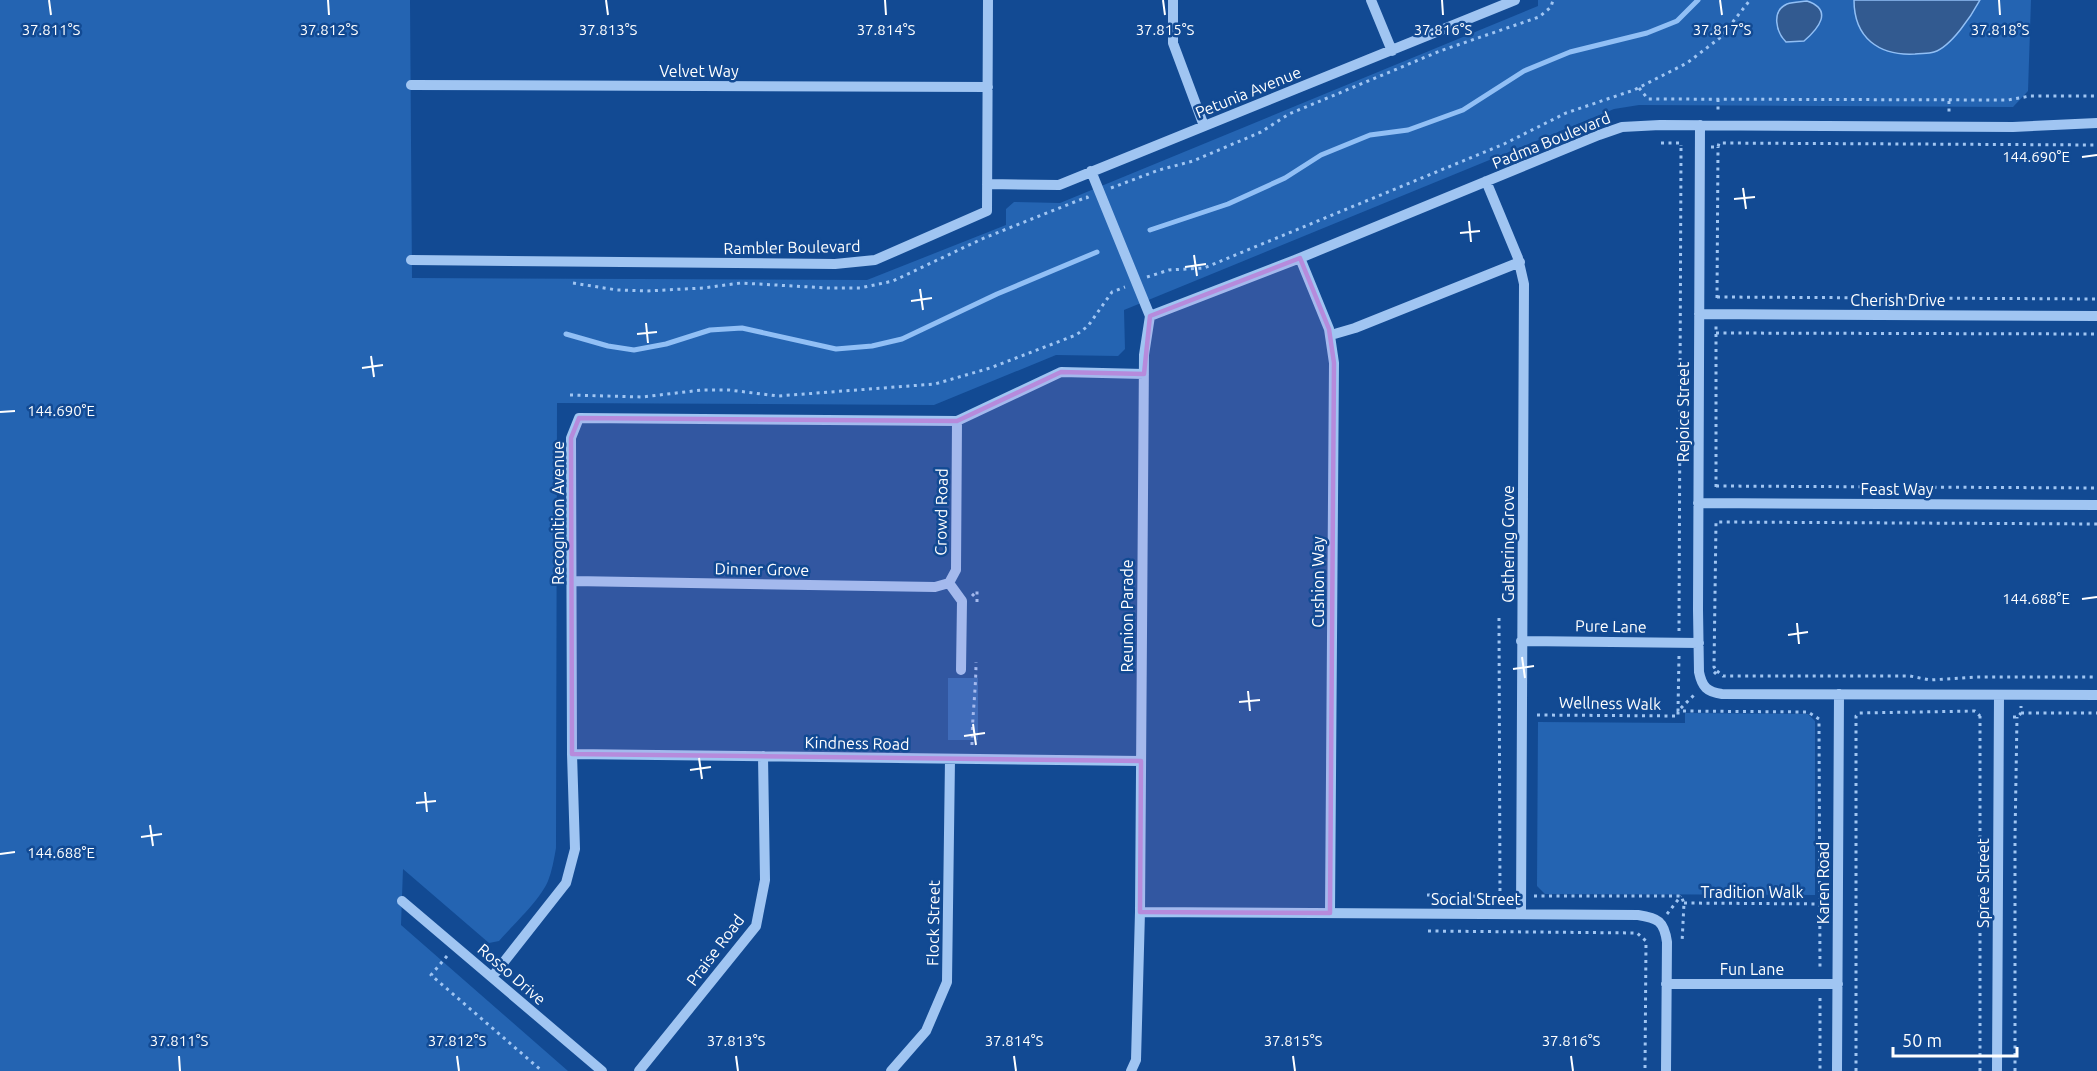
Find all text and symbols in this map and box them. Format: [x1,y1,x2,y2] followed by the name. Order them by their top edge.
[22,21,80,38] text: 37.811°S
[300,21,358,38] text: 37.812°S
[579,21,637,38] text: 37.813°S
[857,21,915,38] text: 37.814°S
[1136,21,1194,38] text: 37.815°S
[1414,21,1472,38] text: 37.816°S
[1693,21,1751,38] text: 37.817°S
[1971,21,2029,38] text: 37.818°S
[659,62,739,80] street label: Velvet Way
[1193,63,1303,121] street label: Petunia Avenue
[1489,108,1613,172] street label: Padma Boulevard
[2002,148,2070,165] text: 144.690°E
[723,237,861,257] street label: Rambler Boulevard
[1850,291,1946,309] street label: Cherish Drive
[1674,361,1692,462] street label: Rejoice Street
[27,402,95,419] text: 144.690°E
[549,441,567,585] street label: Recognition Avenue
[931,468,951,556] street label: Crowd Road
[1861,480,1934,498] street label: Feast Way
[1499,485,1517,603] street label: Gathering Grove
[1309,536,1327,628] street label: Cushion Way
[715,559,809,579] street label: Dinner Grove
[1118,559,1136,673] street label: Reunion Parade
[2002,590,2070,607] text: 144.688°E
[1575,616,1647,636] street label: Pure Lane
[1559,693,1661,713] street label: Wellness Walk
[804,733,910,753] street label: Kindness Road
[1974,837,1992,928] street label: Spree Street
[1814,842,1832,924] street label: Karen Road
[27,844,95,861] text: 144.688°E
[923,879,943,966] street label: Flock Street
[1700,883,1804,901] street label: Tradition Walk
[1431,890,1522,908] street label: Social Street
[683,911,747,989] street label: Praise Road
[474,940,550,1008] street label: Rosso Drive
[1720,960,1784,978] street label: Fun Lane
[1893,1020,2018,1058] scale bar
[1902,1030,1942,1050] text: 50 m
[150,1032,208,1049] text: 37.811°S
[428,1032,486,1049] text: 37.812°S
[707,1032,765,1049] text: 37.813°S
[985,1032,1043,1049] text: 37.814°S
[1264,1032,1322,1049] text: 37.815°S
[1542,1032,1600,1049] text: 37.816°S

